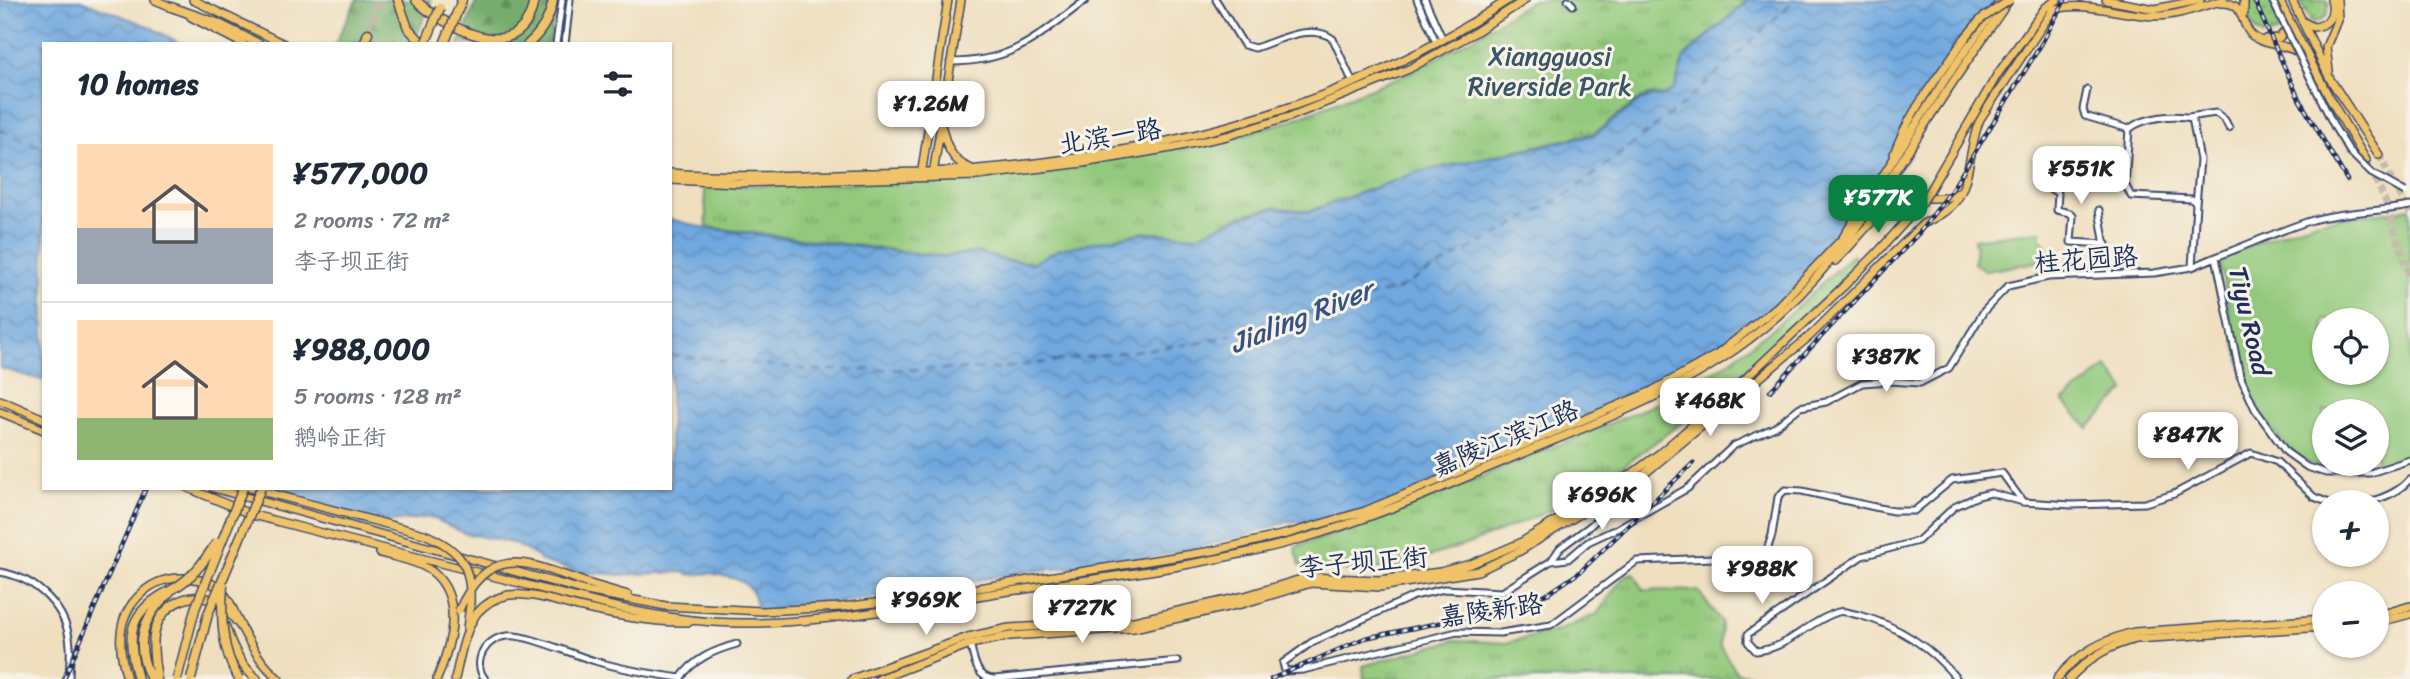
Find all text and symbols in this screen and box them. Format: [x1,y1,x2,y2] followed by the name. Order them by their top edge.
[1468,33,1632,109] park label: Xiangguosi Riverside Park
[77,57,198,111] text: 10 homes
[599,65,637,103] icon: filters
[874,82,988,141] pin: ¥1.26M
[894,83,968,124] text: ¥1.26M
[1055,105,1165,167] street label: 北滨一路
[294,146,428,200] text: ¥577,000
[2032,146,2130,206] pin: ¥551K
[2049,148,2113,189] text: ¥551K
[133,172,217,256] icon: home
[1829,176,1927,235] pin: ¥577K
[1844,177,1912,218] text: ¥577K
[294,200,450,241] text: 2 rooms · 72 m²
[2033,232,2139,286] street label: 桂花园路
[294,241,409,282] text: 李子坝正街
[2215,262,2285,383] street label: Tiyu Road
[1222,263,1385,367] water label: Jialing River
[2312,308,2389,658] map controls
[2312,308,2389,385] button: locate
[294,322,430,376] text: ¥988,000
[1837,334,1935,394] pin: ¥387K
[1853,336,1919,377] text: ¥387K
[133,348,217,432] icon: home
[294,376,462,417] text: 5 rooms · 128 m²
[1661,378,1759,438] pin: ¥468K
[1676,380,1744,421] text: ¥468K
[1424,386,1586,490] street label: 嘉陵江滨江路
[2312,399,2389,476] button: layers
[2139,412,2237,472] pin: ¥847K
[2154,414,2222,455] text: ¥847K
[294,417,386,458] text: 鹅岭正街
[1553,472,1651,532] pin: ¥696K
[1569,474,1636,515] text: ¥696K
[2312,490,2389,567] button: +
[1296,533,1430,591] street label: 李子坝正街
[1713,546,1811,606] pin: ¥988K
[1728,548,1796,589] text: ¥988K
[877,578,975,637] pin: ¥969K
[892,579,960,620] text: ¥969K
[1436,580,1546,640] street label: 嘉陵新路
[2312,581,2389,658] button: −
[1033,586,1131,645] pin: ¥727K
[1049,587,1115,628] text: ¥727K

